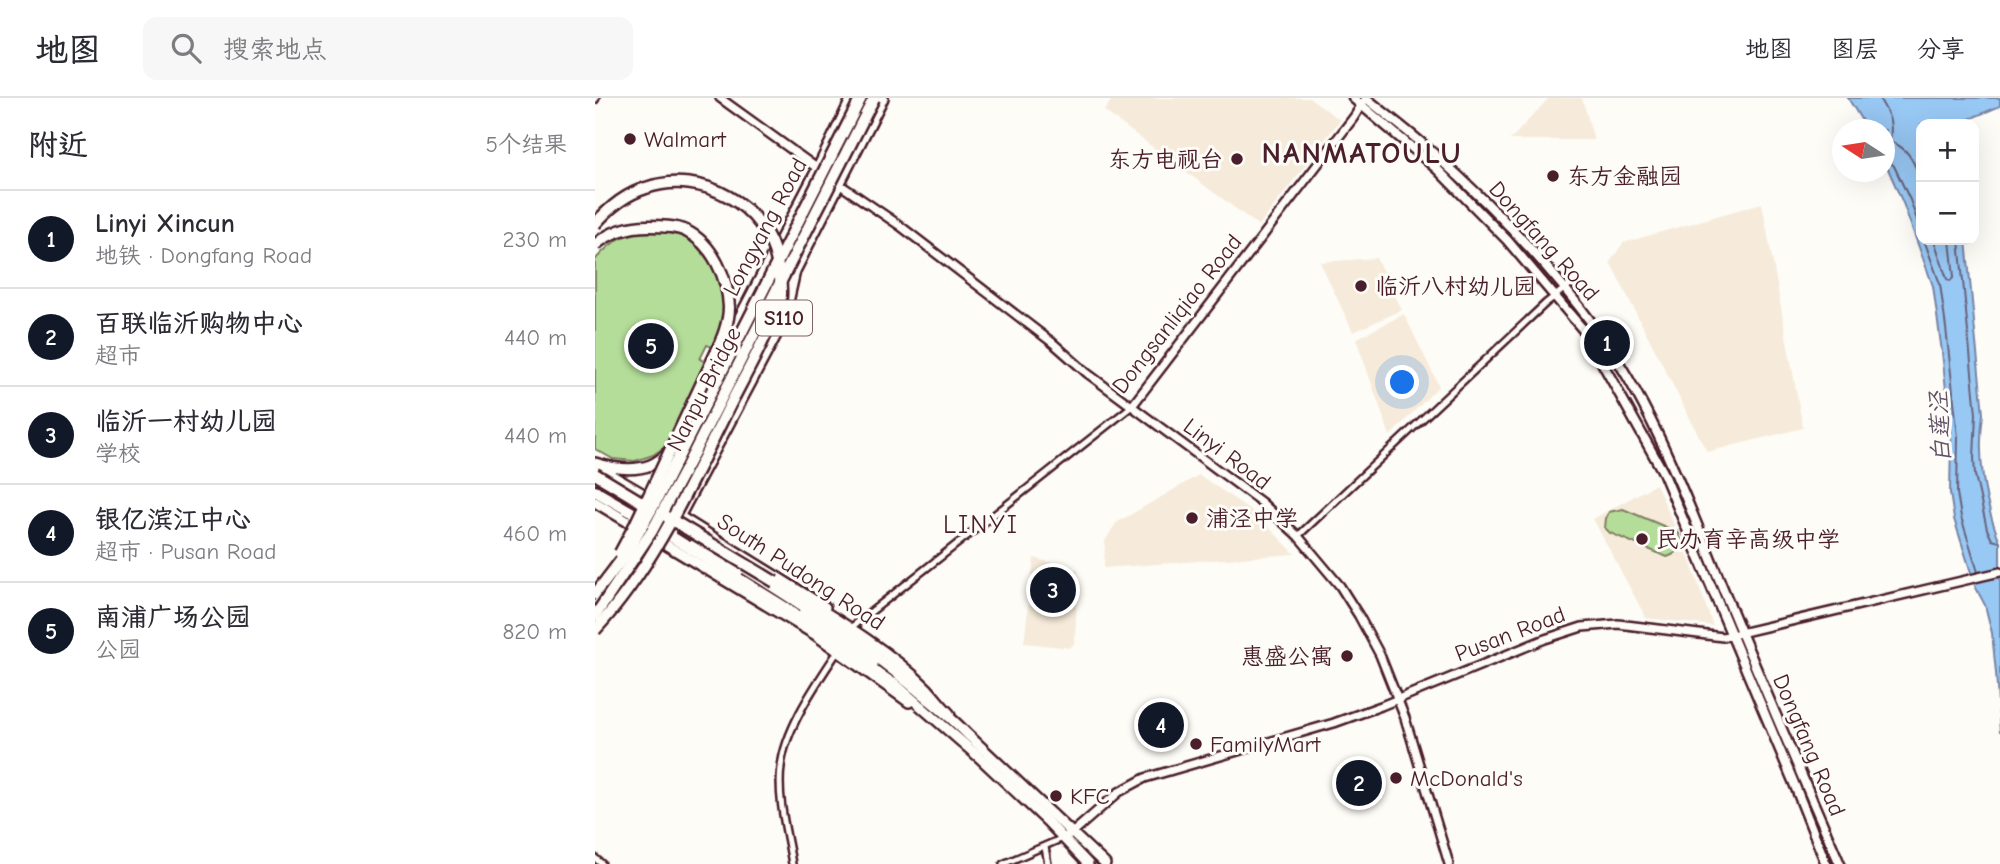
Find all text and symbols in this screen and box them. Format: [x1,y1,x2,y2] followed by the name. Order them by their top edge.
[143,17,633,80] search box
[167,29,205,67] icon: search
[35,31,101,69] text: 地图
[223,35,327,65] text: 搜索地点
[1745,35,1793,63] text: 地图
[1831,35,1879,63] text: 图层
[1917,35,1965,63] text: 分享
[1832,119,1895,182] north arrow
[1916,119,1979,245] map controls
[1916,119,1979,182] button: +
[644,126,727,153] place label: Walmart
[28,128,88,163] text: 附近
[486,131,567,158] text: 5个结果
[622,131,638,147] marker: Walmart
[1261,136,1463,171] district label: NANMATOULU
[1108,146,1223,173] place label: 东方电视台
[1229,151,1245,167] marker: 东方电视台
[717,153,813,301] street label: Longyang Road
[1567,163,1682,190] place label: 东方金融园
[1545,168,1561,184] marker: 东方金融园
[1483,176,1605,306] street label: Dongfang Road
[1916,182,1979,245] button: −
[95,209,235,239] text: Linyi Xincun
[46,226,56,253] text: 1
[503,226,567,253] text: 230 m
[1107,229,1247,399] street label: Dongsanliqiao Road
[95,242,312,269] text: 地铁 · Dongfang Road
[1375,273,1536,300] place label: 临沂八村幼儿园
[1353,278,1369,294] marker: 临沂八村幼儿园
[756,300,812,336] road number: S110
[95,309,303,339] text: 百联临沂购物中心
[1584,317,1630,369] pin: 1
[628,320,674,372] pin: 5
[661,322,747,456] street label: Nanpu Bridge
[45,324,57,351] text: 2
[504,324,567,351] text: 440 m
[95,342,141,369] text: 超市
[1385,365,1419,399] your location
[1924,389,1956,464] water label: 白莲泾
[95,407,277,437] text: 临沂一村幼儿园
[1178,412,1276,496] street label: Linyi Road
[45,422,57,449] text: 3
[504,422,567,449] text: 440 m
[95,440,141,467] text: 学校
[95,505,251,535] text: 银亿滨江中心
[1206,505,1298,532] place label: 浦泾中学
[712,508,890,636] street label: South Pudong Road
[943,510,1019,540] district label: LINYI
[1184,510,1200,526] marker: 浦泾中学
[46,520,56,547] text: 4
[503,520,567,547] text: 460 m
[1656,526,1840,553] place label: 民办育辛高级中学
[1634,531,1650,547] marker: 民办育辛高级中学
[95,538,276,565] text: 超市 · Pusan Road
[1030,564,1076,616] pin: 3
[1451,601,1569,667] street label: Pusan Road
[95,603,251,633] text: 南浦广场公园
[45,618,57,645] text: 5
[502,618,567,645] text: 820 m
[95,636,141,663] text: 公园
[1241,643,1333,670] place label: 惠盛公寓
[1339,648,1355,664] marker: 惠盛公寓
[1767,670,1851,820] street label: Dongfang Road
[1138,699,1184,751] pin: 4
[1210,731,1322,758] place label: FamilyMart
[1188,736,1204,752] marker: FamilyMart
[1336,757,1382,809] pin: 2
[1410,765,1523,792] place label: McDonald's
[1388,770,1404,786] marker: McDonald's
[1070,783,1110,810] place label: KFC
[1048,788,1064,804] marker: KFC

